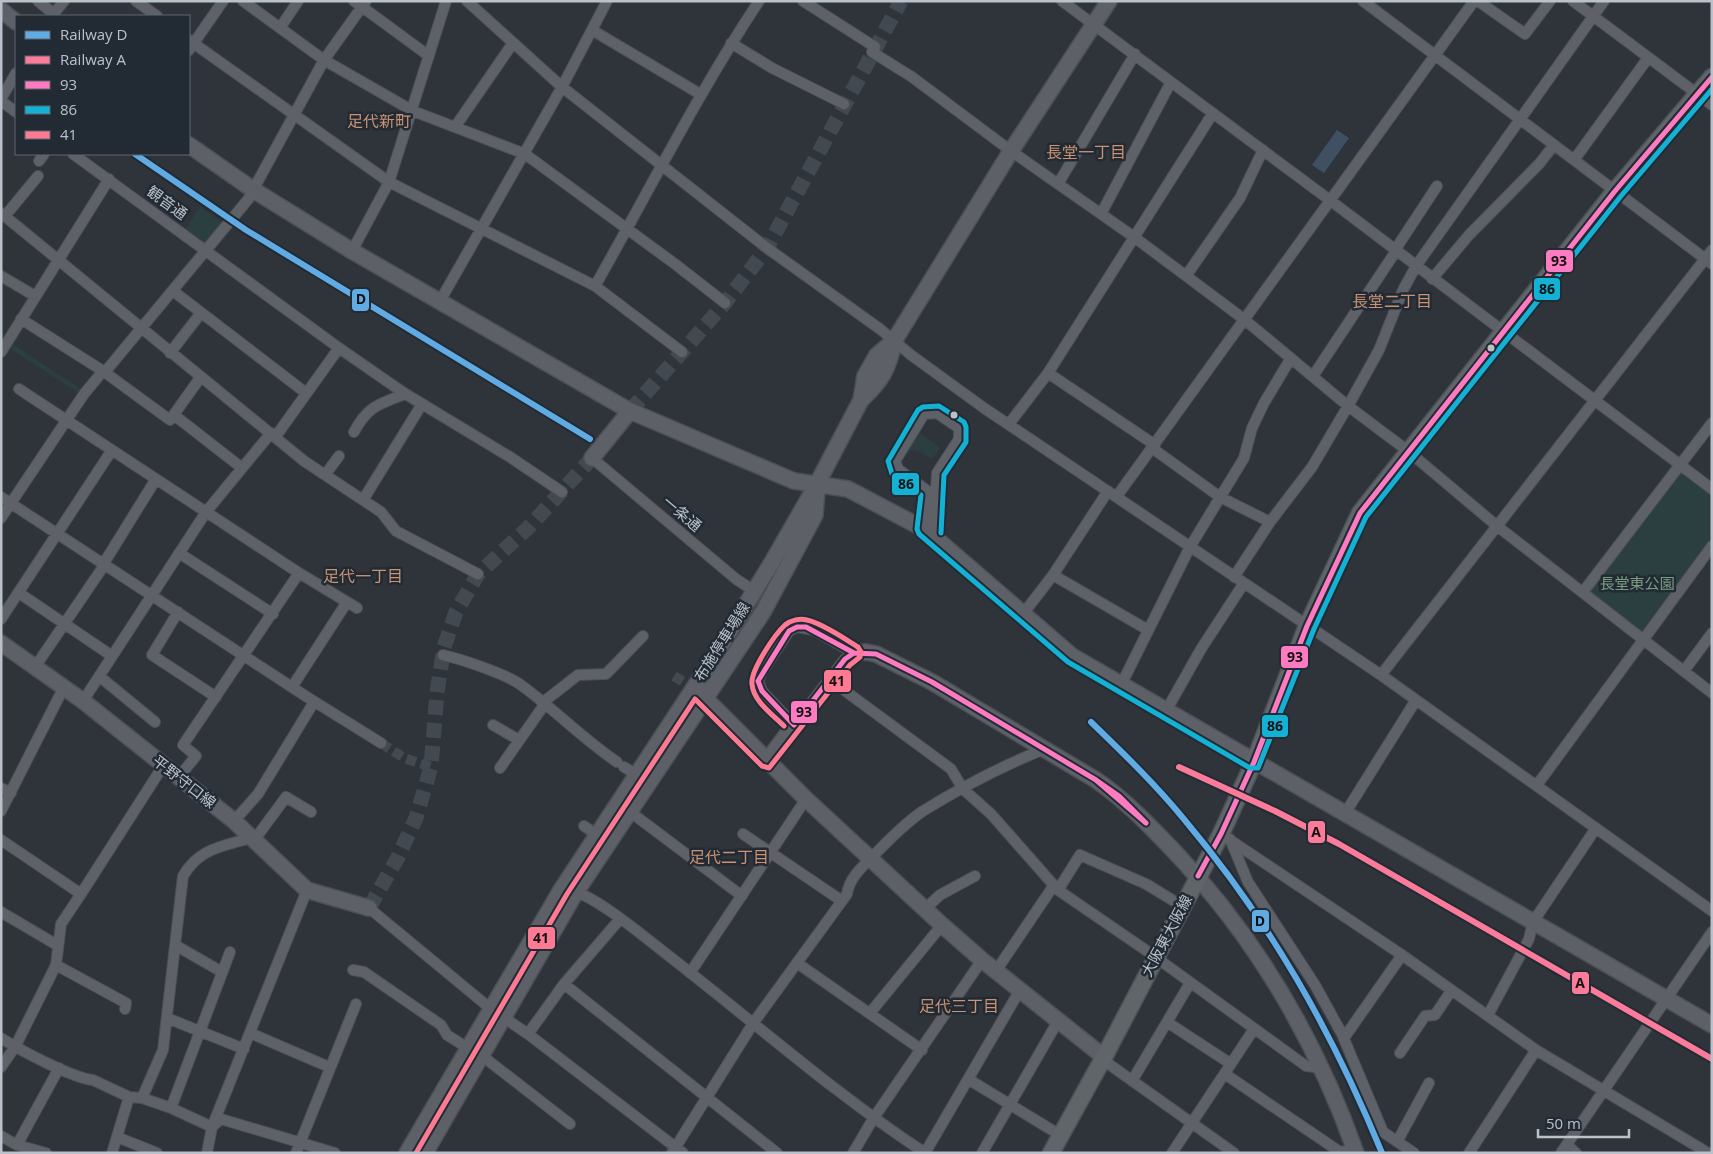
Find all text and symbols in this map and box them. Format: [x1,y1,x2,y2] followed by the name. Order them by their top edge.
[15,15,190,155] legend
[60,24,127,44] text: Railway D
[60,49,127,69] text: Railway A
[60,74,77,94] text: 93
[60,99,77,119] text: 86
[347,110,411,132] district label: 足代新町
[60,124,77,144] text: 41
[1046,141,1126,163] district label: 長堂一丁目
[144,181,192,224] street label: 観音通
[1545,249,1574,273] line badge: 93
[1551,251,1567,270] text: 93
[1533,277,1561,301] line badge: 86
[1539,279,1555,298] text: 86
[351,288,370,312] line badge: D
[356,289,366,308] text: D
[1352,290,1432,312] district label: 長堂二丁目
[1486,343,1496,353] unlabelled marker
[949,410,959,420] unlabelled marker
[891,472,920,496] line badge: 86
[898,474,914,493] text: 86
[659,491,706,535] street label: 一条通
[323,565,403,587] district label: 足代一丁目
[1599,573,1675,593] park label: 長堂東公園
[689,598,753,685] street label: 布施停車場線
[1280,645,1309,669] line badge: 93
[1287,647,1303,666] text: 93
[823,669,852,693] line badge: 41
[829,671,845,690] text: 41
[790,700,818,724] line badge: 93
[796,702,812,721] text: 93
[1261,714,1289,738] line badge: 86
[1267,716,1283,735] text: 86
[149,750,220,812] street label: 平野守口線
[1307,820,1326,844] line badge: A
[1311,822,1321,841] text: A
[689,846,769,868] district label: 足代二丁目
[1136,891,1196,980] street label: 大阪東大阪線
[1251,909,1270,933] line badge: D
[1255,911,1265,930] text: D
[527,926,556,950] line badge: 41
[533,928,549,947] text: 41
[1571,971,1590,995] line badge: A
[1575,973,1585,992] text: A
[919,995,999,1017] district label: 足代三丁目
[1538,1106,1629,1138] scale bar
[1546,1113,1581,1133] text: 50 m

